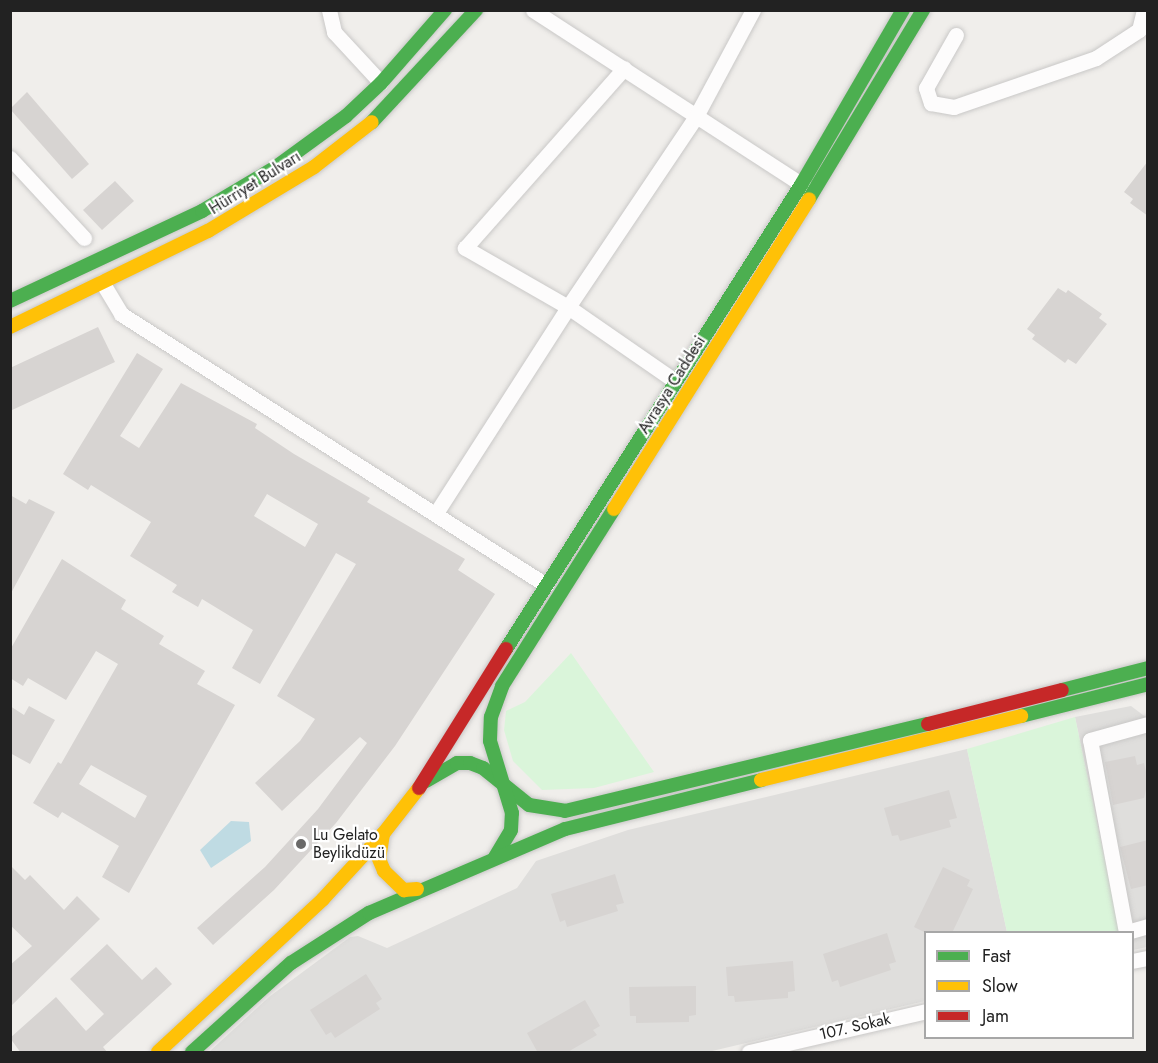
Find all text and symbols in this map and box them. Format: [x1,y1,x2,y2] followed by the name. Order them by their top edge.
[206,147,304,219] street label: Hürriyet Bulvarı
[634,333,710,437] street label: Avrasya Caddesi
[313,825,385,863] place label: Lu Gelato Beylikdüzü
[294,837,308,851] marker: Lu Gelato Beylikdüzü
[924,931,1134,1039] legend
[982,943,1011,969] text: Fast
[982,973,1018,999] text: Slow
[982,1003,1009,1029] text: Jam
[818,1009,892,1045] street label: 107. Sokak

